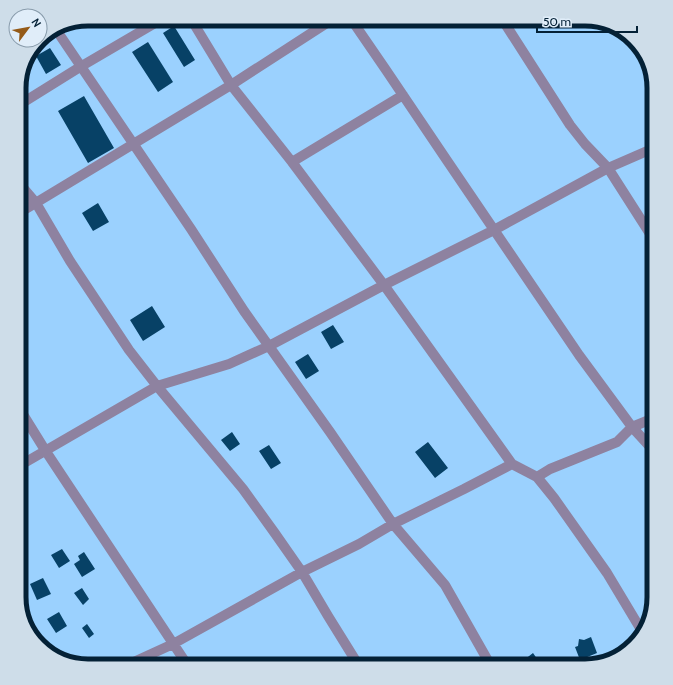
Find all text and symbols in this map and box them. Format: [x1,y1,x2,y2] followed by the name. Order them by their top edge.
[8,8,48,48] north arrow
[537,8,637,34] scale bar
[543,14,571,29] text: 50 m
[28,16,44,30] text: N

